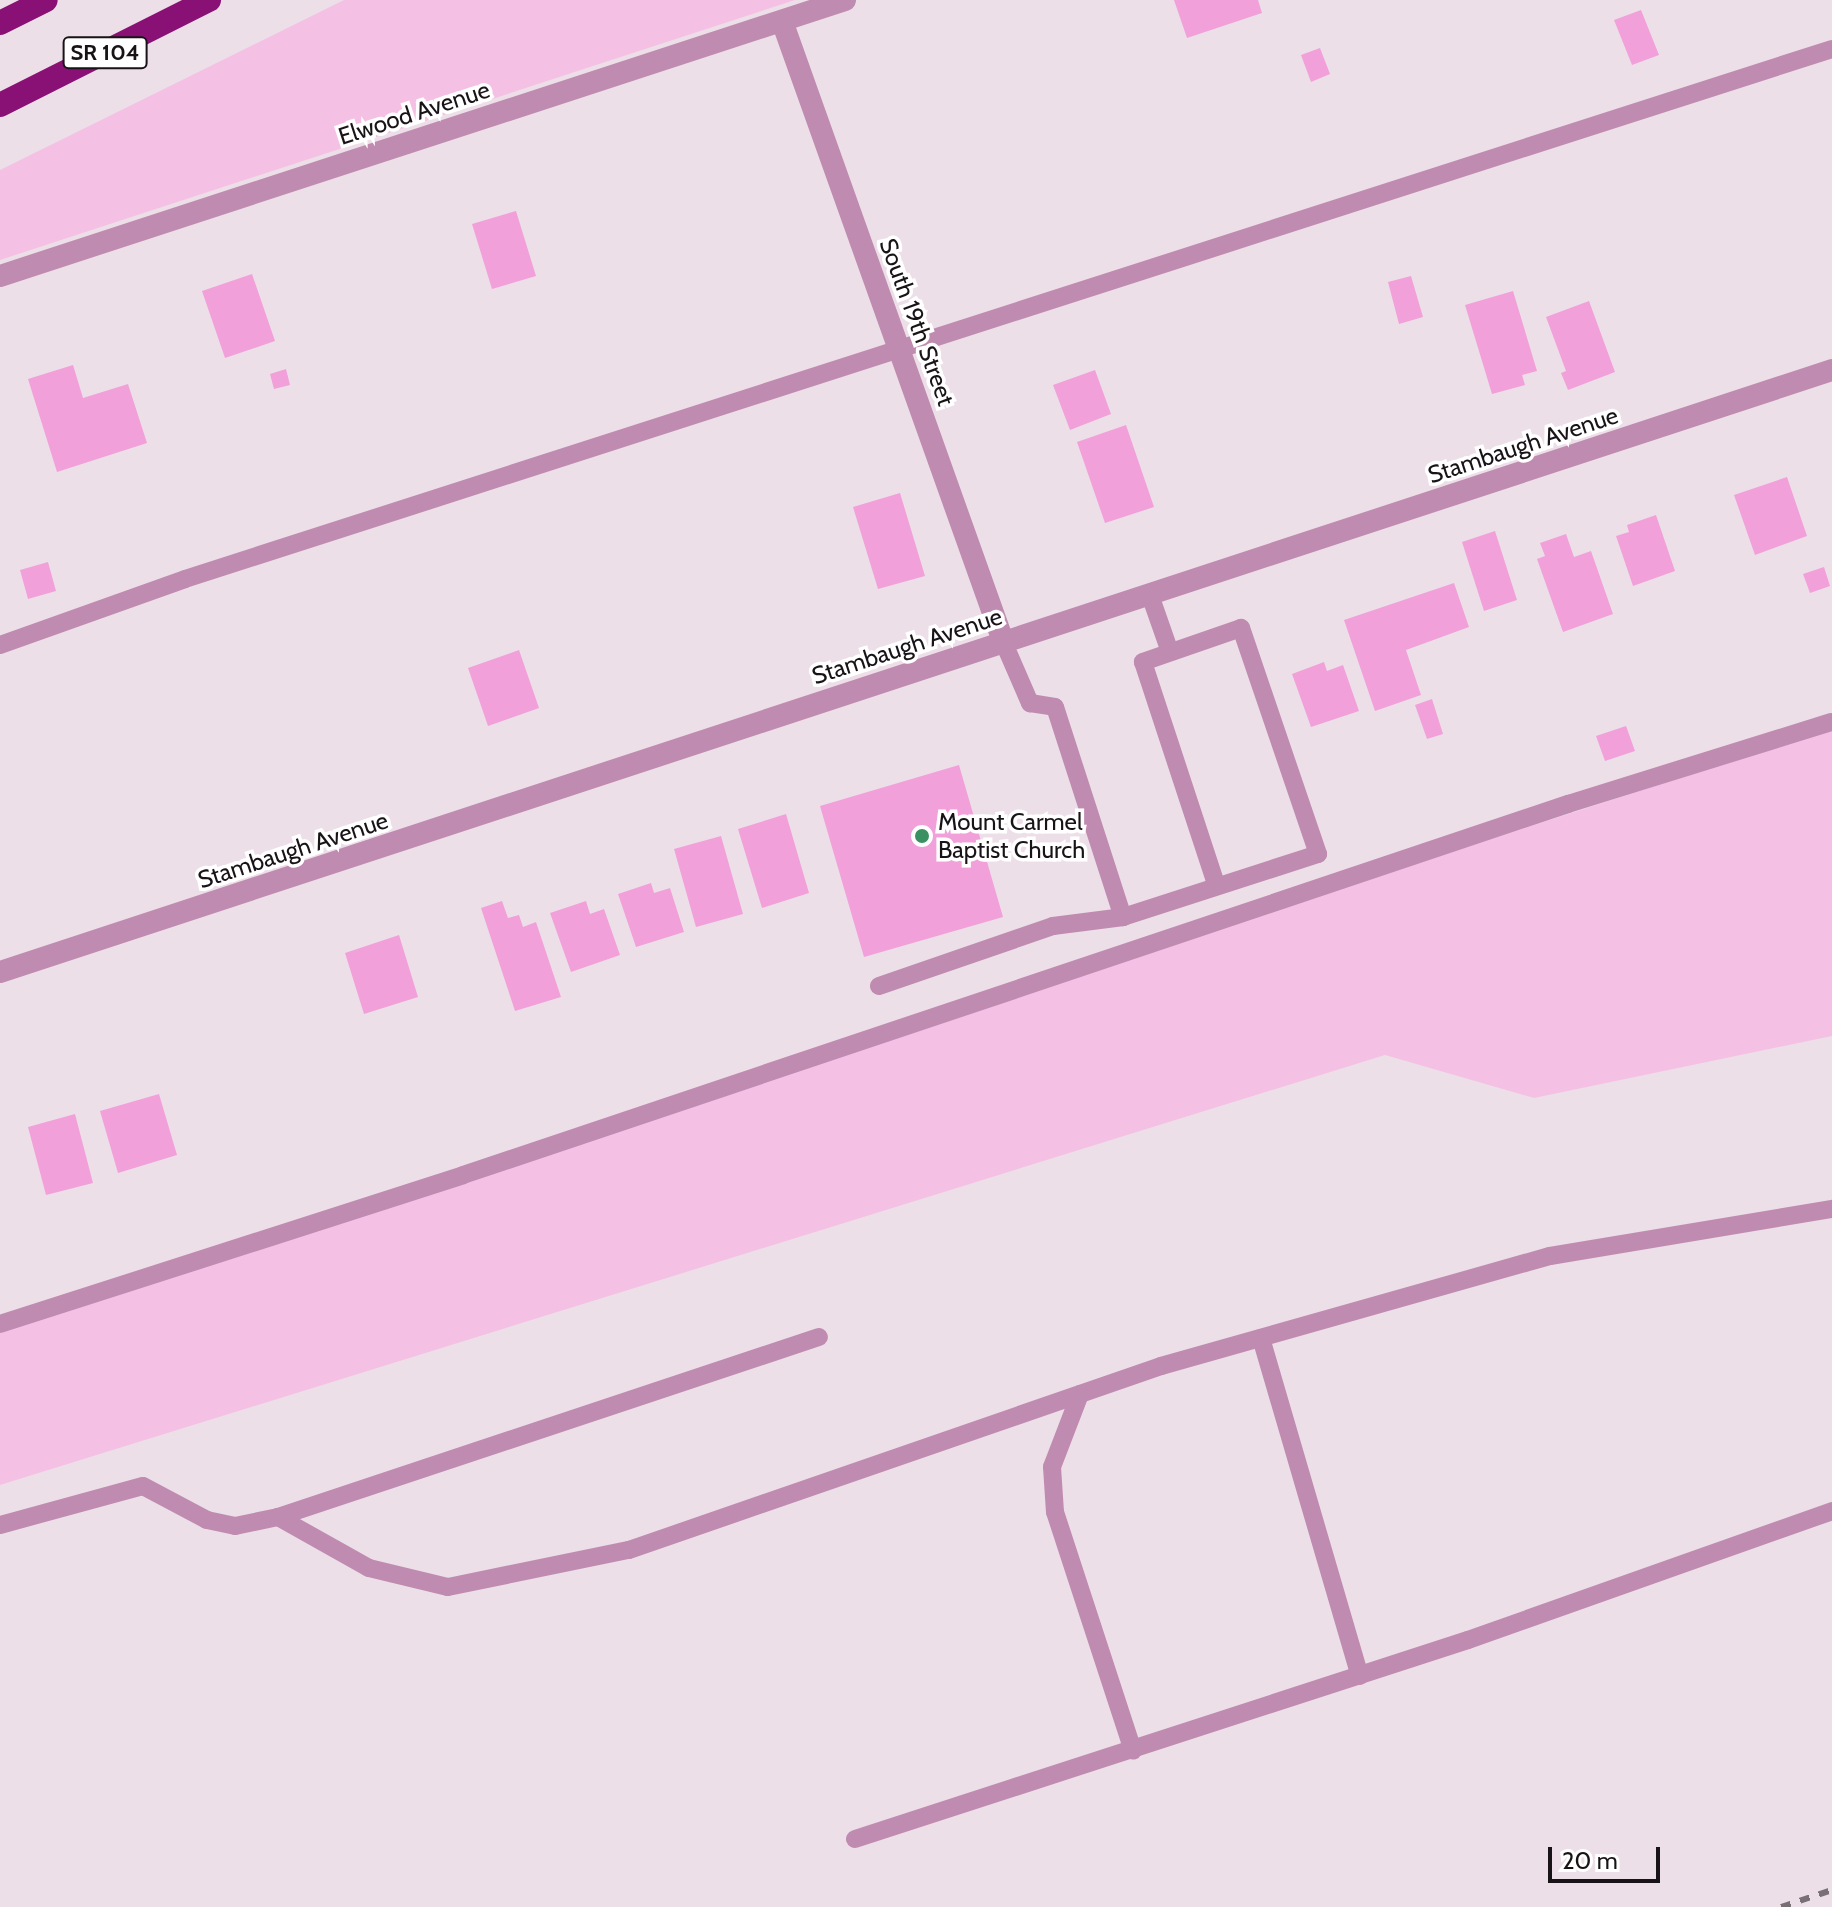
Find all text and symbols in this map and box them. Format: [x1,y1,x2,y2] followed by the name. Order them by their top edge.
[61,35,149,71] road number: SR 104
[335,75,493,151] street label: Elwood Avenue
[873,234,961,410] street label: South 19th Street
[1424,401,1622,489] street label: Stambaugh Avenue
[808,602,1006,690] street label: Stambaugh Avenue
[194,806,392,894] street label: Stambaugh Avenue
[938,808,1085,864] place label: Mount Carmel Baptist Church
[913,827,931,845] marker: Mount Carmel Baptist Church
[1552,1831,1664,1881] scale bar
[1562,1846,1618,1875] text: 20 m

